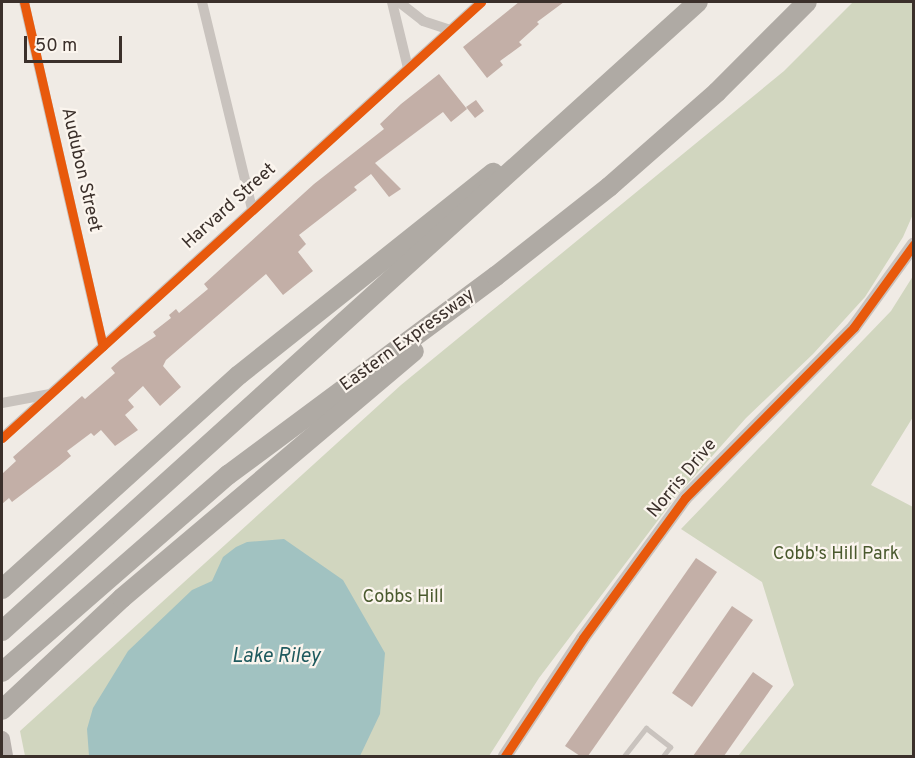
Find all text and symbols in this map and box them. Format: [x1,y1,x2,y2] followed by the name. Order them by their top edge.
[27,24,124,62] scale bar
[35,35,77,58] text: 50 m
[55,106,105,234] street label: Audubon Street
[179,160,281,254] street label: Harvard Street
[337,285,479,397] street label: Eastern Expressway
[644,435,722,523] street label: Norris Drive
[773,544,899,566] park label: Cobb's Hill Park
[362,587,444,609] park label: Cobbs Hill
[232,645,320,669] water label: Lake Riley

